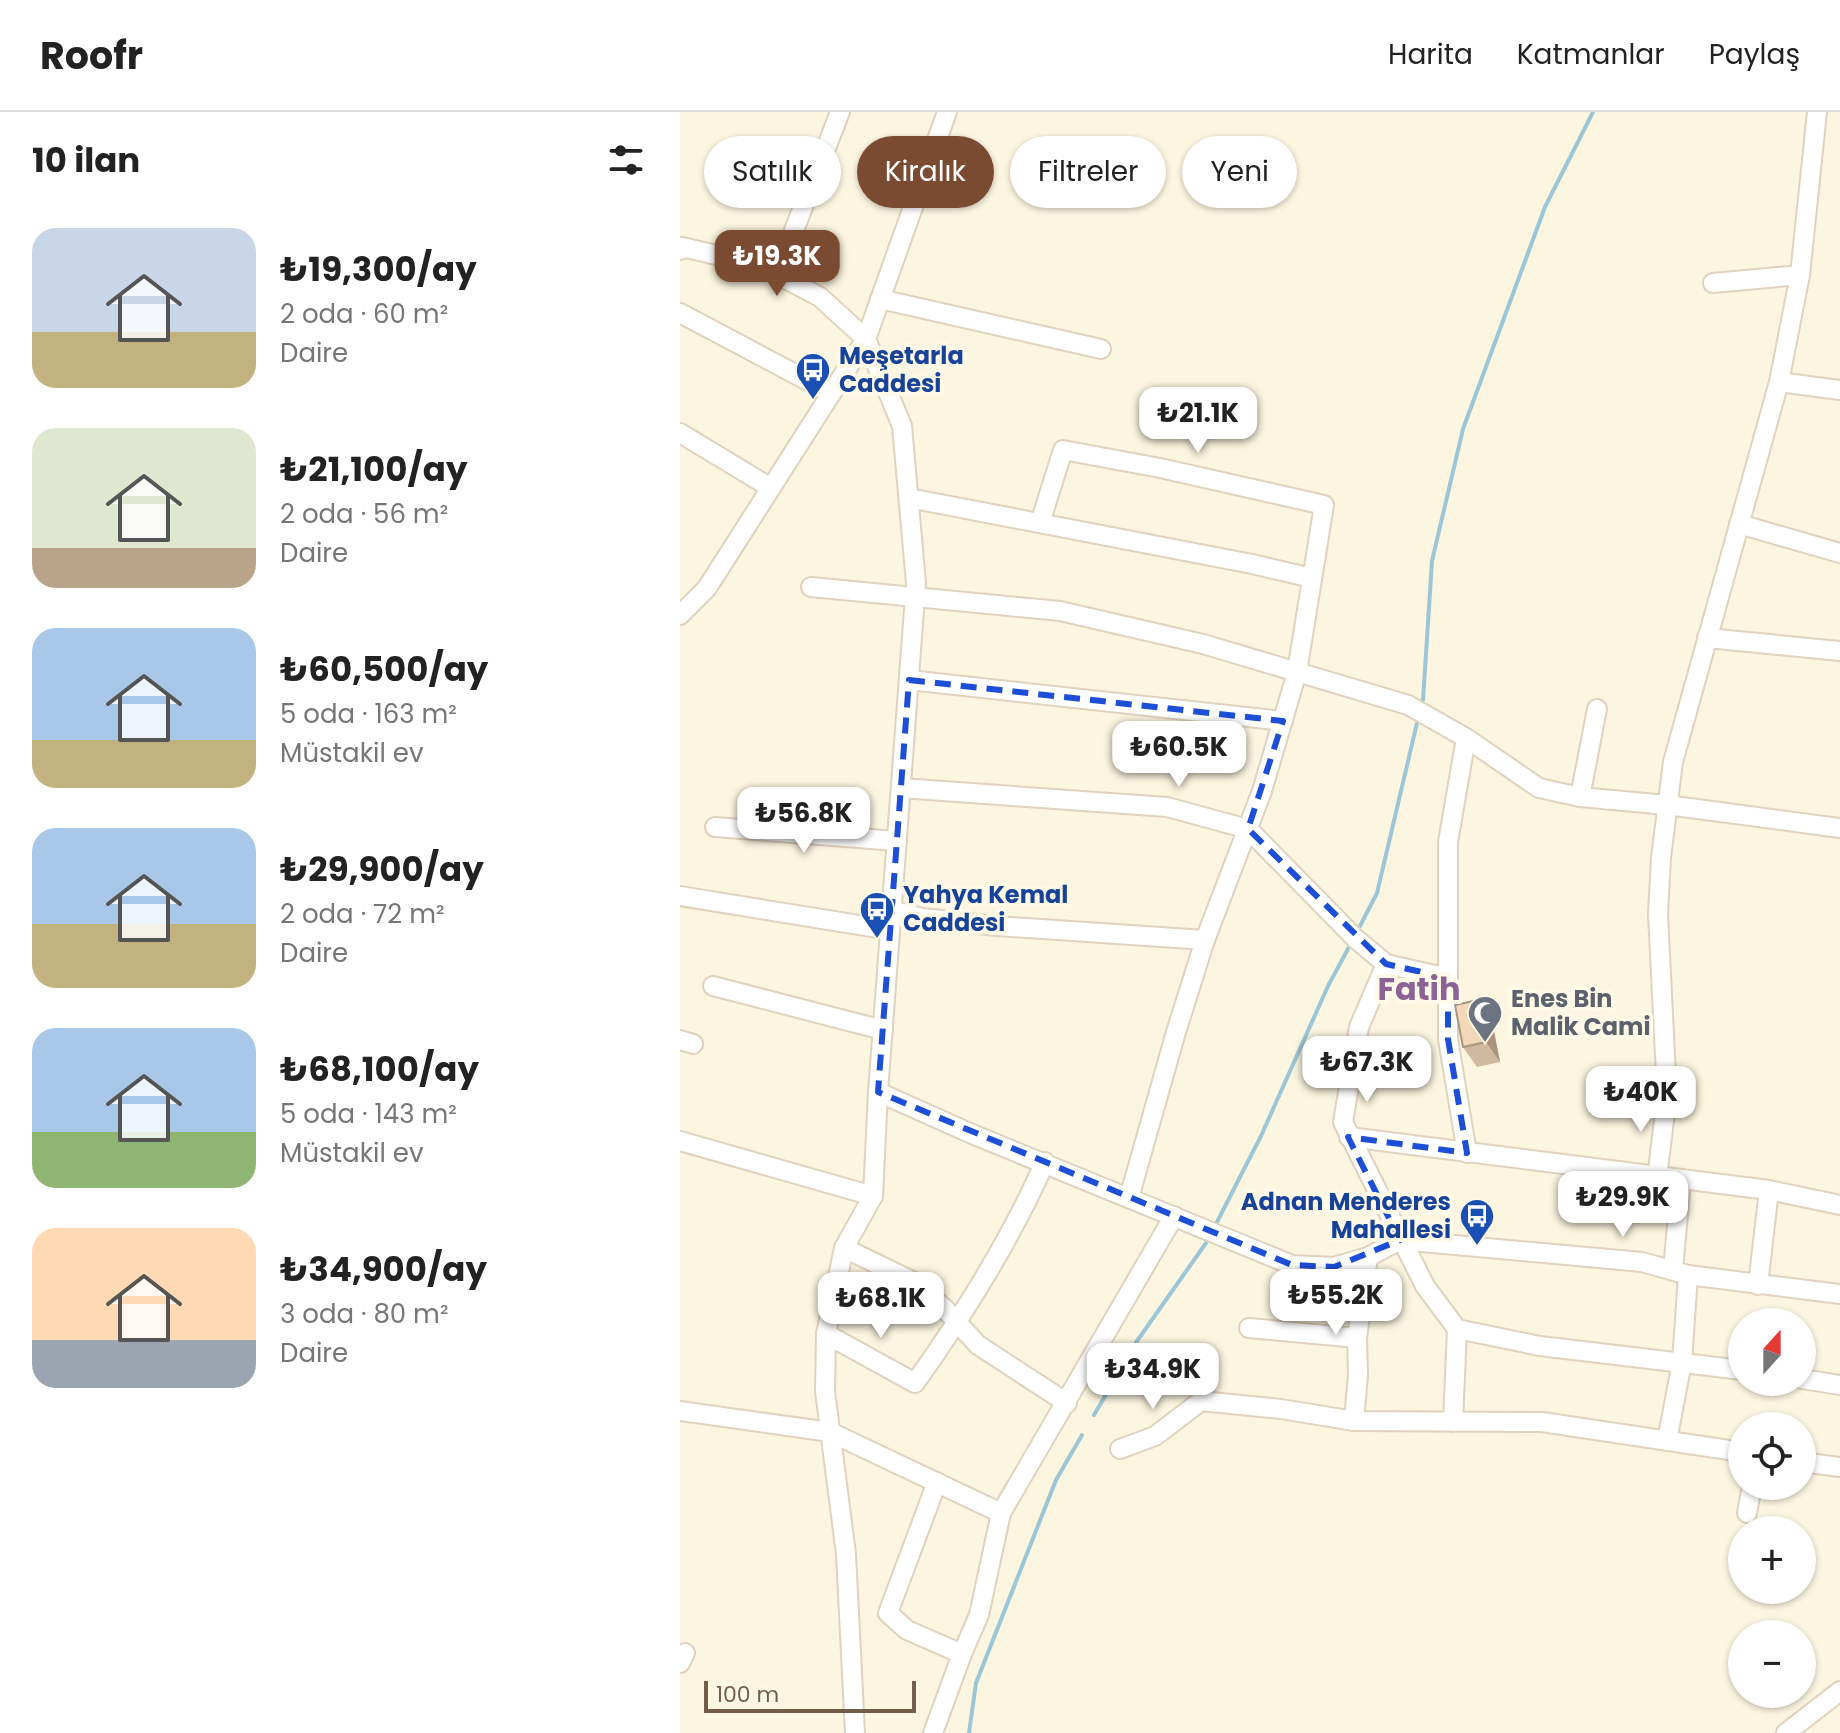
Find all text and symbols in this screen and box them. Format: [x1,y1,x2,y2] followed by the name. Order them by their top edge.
[40,29,143,82] text: Roofr
[1388,35,1473,74] text: Harita
[1517,35,1665,74] text: Katmanlar
[1709,35,1800,74] text: Paylaş
[32,136,140,184] text: 10 ilan
[704,136,841,208] chip: Satılık
[857,136,994,208] chip: Kiralık
[1010,136,1166,208] chip: Filtreler
[1182,136,1297,208] chip: Yeni
[604,138,648,182] icon: filters
[712,230,842,298] pin: ₺19.3K
[733,238,821,274] text: ₺19.3K
[280,245,477,293] text: ₺19,300/ay
[96,260,192,356] icon: home
[280,296,448,332] text: 2 oda · 60 m²
[280,335,348,371] text: Daire
[839,339,964,400] place label: Meşetarla Caddesi
[794,351,832,401] bus stop icon: Meşetarla Caddesi
[1133,387,1263,455] pin: ₺21.1K
[1157,395,1239,431] text: ₺21.1K
[280,445,467,493] text: ₺21,100/ay
[96,460,192,556] icon: home
[280,496,448,532] text: 2 oda · 56 m²
[280,535,348,571] text: Daire
[280,645,488,693] text: ₺60,500/ay
[96,660,192,756] icon: home
[280,696,457,732] text: 5 oda · 163 m²
[1114,721,1244,789] pin: ₺60.5K
[1130,729,1228,765] text: ₺60.5K
[280,735,423,771] text: Müstakil ev
[739,787,869,855] pin: ₺56.8K
[755,795,853,831] text: ₺56.8K
[280,845,484,893] text: ₺29,900/ay
[96,860,192,956] icon: home
[903,878,1068,939] place label: Yahya Kemal Caddesi
[858,890,896,940] bus stop icon: Yahya Kemal Caddesi
[280,896,445,932] text: 2 oda · 72 m²
[280,935,348,971] text: Daire
[1377,966,1461,1011] district label: Fatih
[1511,982,1651,1043] place label: Enes Bin Malik Cami
[1466,994,1504,1044] mosque icon: Enes Bin Malik Cami
[1302,1036,1432,1104] pin: ₺67.3K
[1320,1044,1414,1080] text: ₺67.3K
[280,1045,479,1093] text: ₺68,100/ay
[96,1060,192,1156] icon: home
[1594,1066,1688,1134] pin: ₺40K
[1604,1074,1678,1110] text: ₺40K
[280,1096,457,1132] text: 5 oda · 143 m²
[280,1135,423,1171] text: Müstakil ev
[1558,1171,1688,1239] pin: ₺29.9K
[1576,1179,1670,1215] text: ₺29.9K
[1241,1185,1451,1246] place label: Adnan Menderes Mahallesi
[1458,1197,1496,1247] bus stop icon: Adnan Menderes Mahallesi
[280,1245,487,1293] text: ₺34,900/ay
[96,1260,192,1356] icon: home
[1271,1269,1401,1337] pin: ₺55.2K
[816,1272,946,1340] pin: ₺68.1K
[1288,1277,1384,1313] text: ₺55.2K
[836,1280,926,1316] text: ₺68.1K
[280,1296,448,1332] text: 3 oda · 80 m²
[1728,1308,1816,1396] north arrow
[1728,1308,1816,1708] map controls
[280,1335,348,1371] text: Daire
[1088,1343,1218,1411] pin: ₺34.9K
[1105,1351,1201,1387] text: ₺34.9K
[1728,1412,1816,1500] button: locate
[1728,1516,1816,1604] button: +
[1728,1620,1816,1708] button: −
[704,1677,916,1713] scale bar
[716,1679,779,1710] text: 100 m

